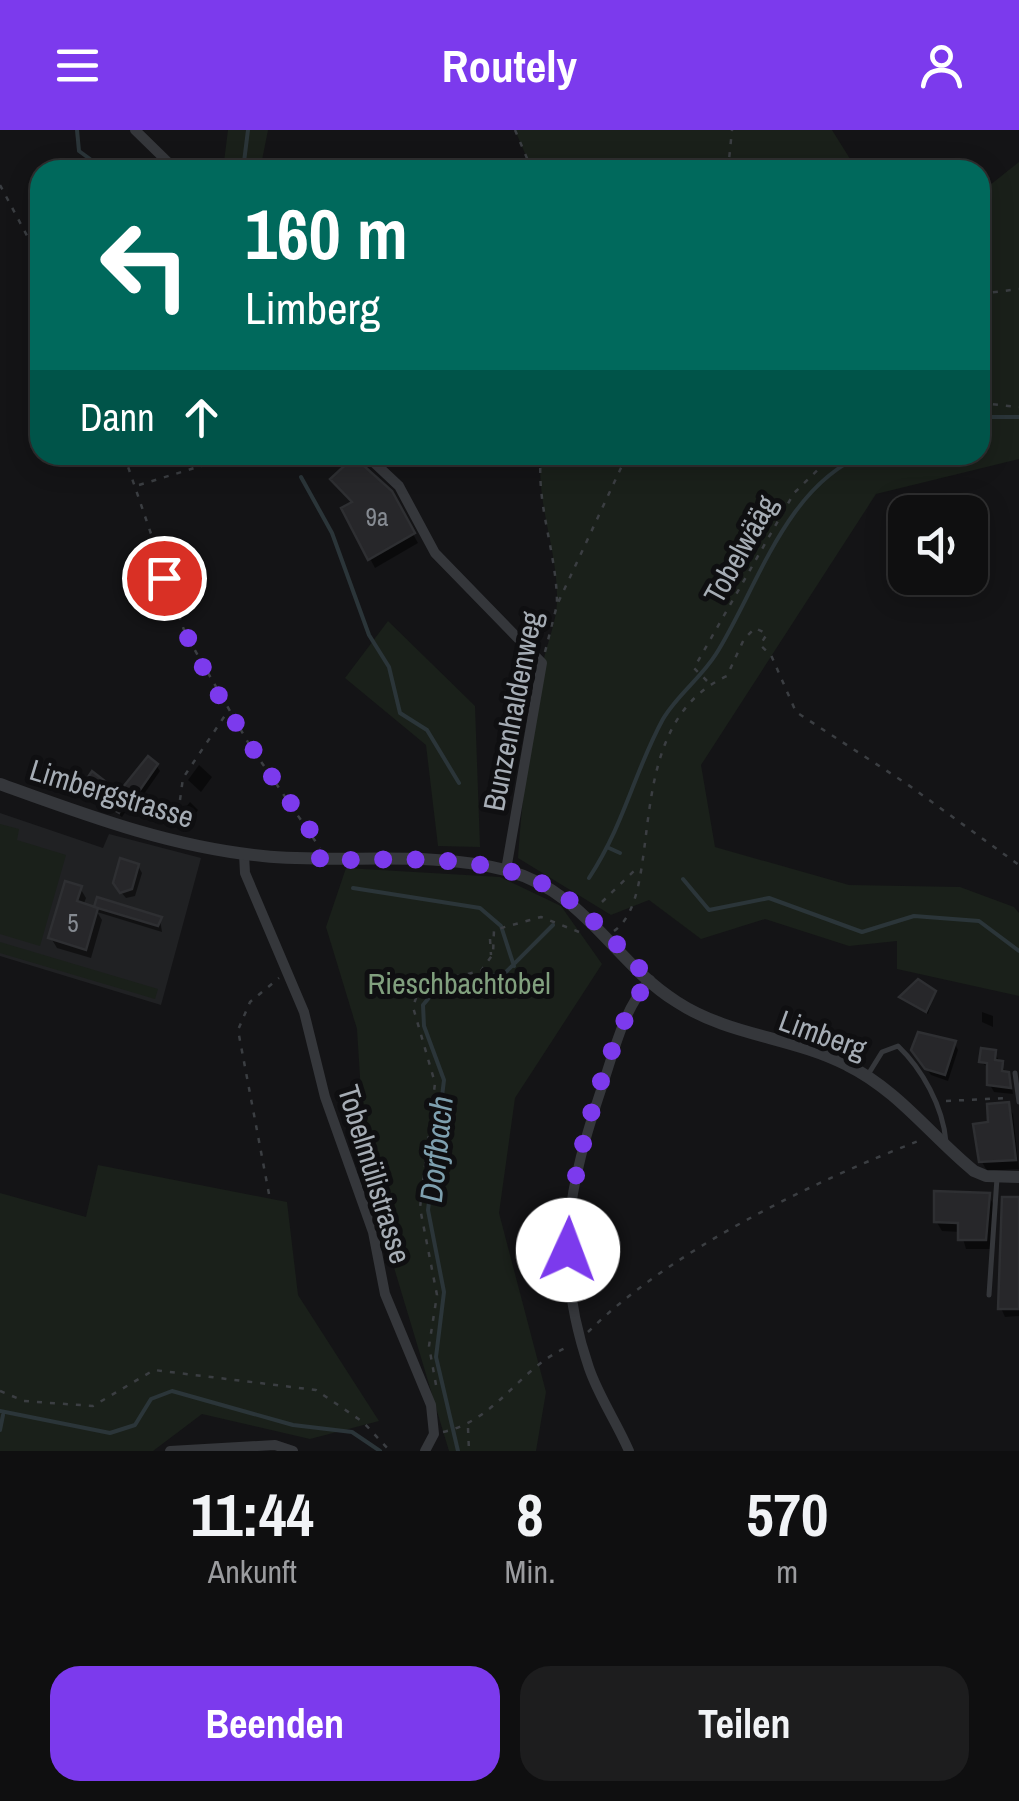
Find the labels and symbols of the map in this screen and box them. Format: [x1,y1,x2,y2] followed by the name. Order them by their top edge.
[694,488,786,610] street label: Tobelwääg
[366,500,389,534] house number: 9a
[122,536,207,621] pin
[473,608,551,814] street label: Bunzenhaldenweg
[25,749,199,837] street label: Limbergstrasse
[67,906,79,940] house number: 5
[367,963,551,1003] park label: Rieschbachtobel
[774,1000,873,1068] street label: Limberg
[329,1080,421,1268] street label: Tobelmülistrasse
[409,1094,463,1204] water label: Dorfbach
[516,1198,620,1302] position arrow

